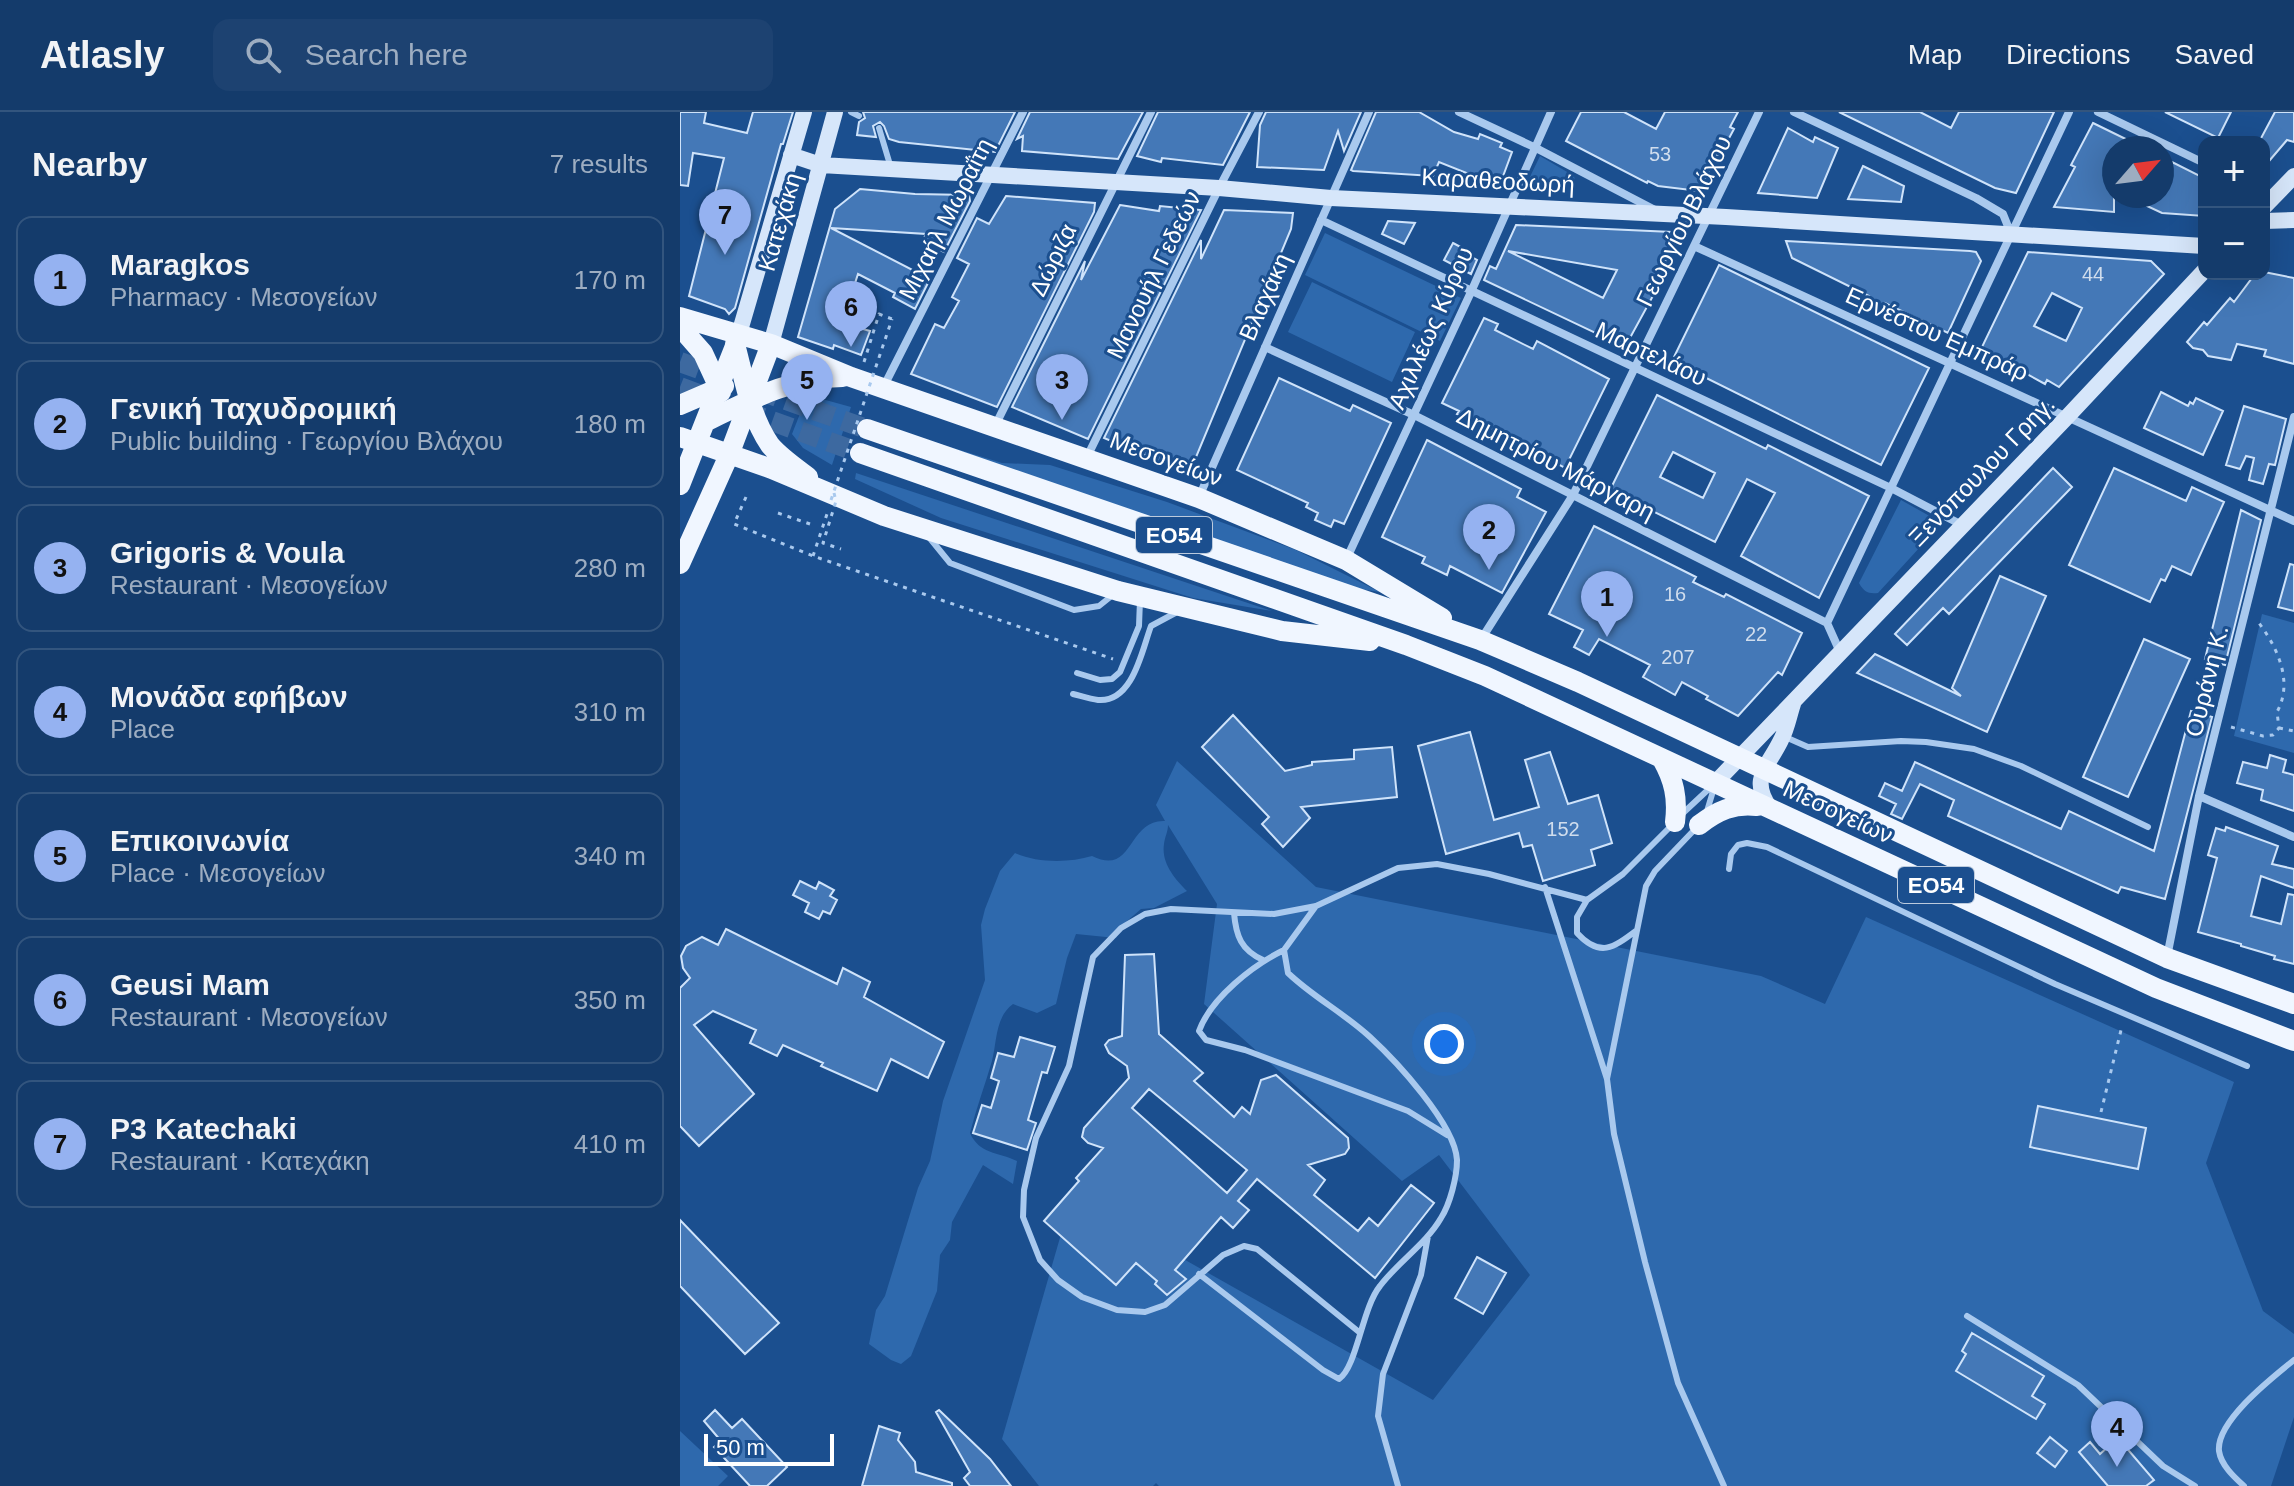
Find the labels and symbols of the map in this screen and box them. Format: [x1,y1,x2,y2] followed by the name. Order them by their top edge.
[1630,131,1737,311] street label: Γεωργίου Βλάχου
[893,134,998,304] street label: Μιχαήλ Μωραΐτη
[2102,136,2174,208] north arrow
[1649,143,1671,165] house number: 53
[1421,163,1575,198] street label: Καραθεοδωρή
[753,170,806,274] street label: Κατεχάκη
[1101,187,1206,363] street label: Μανουήλ Γεδεών
[699,189,751,255] pin: 7
[1024,219,1082,300] street label: Δώριζα
[1383,243,1478,413] street label: Αχιλλέως Κύρου
[1233,249,1296,345] street label: Βλαχάκη
[2082,263,2104,285] house number: 44
[825,281,877,347] pin: 6
[1842,281,2033,386] street label: Ερνέστου Εμπράρ
[1591,316,1711,391] street label: Μαρτελάου
[781,354,833,420] pin: 5
[1036,354,1088,420] pin: 3
[1903,390,2060,551] street label: Ξενόπουλου Γρηγ.
[1453,402,1660,525] street label: Δημητρίου Μάργαρη
[1106,426,1226,491] street label: Μεσογείων
[1463,504,1515,570] pin: 2
[1136,517,1212,553] road number: ΕΟ54
[1581,571,1633,637] pin: 1
[1664,583,1686,605] house number: 16
[2180,622,2233,739] street label: Ουράνη Κ.
[1745,623,1767,645] house number: 22
[1661,646,1695,668] house number: 207
[1779,774,1897,849] street label: Μεσογείων
[1546,818,1580,840] house number: 152
[1898,867,1974,903] road number: ΕΟ54
[1424,1024,1464,1064] your location
[2091,1401,2143,1467] pin: 4
[704,1430,834,1466] scale bar

